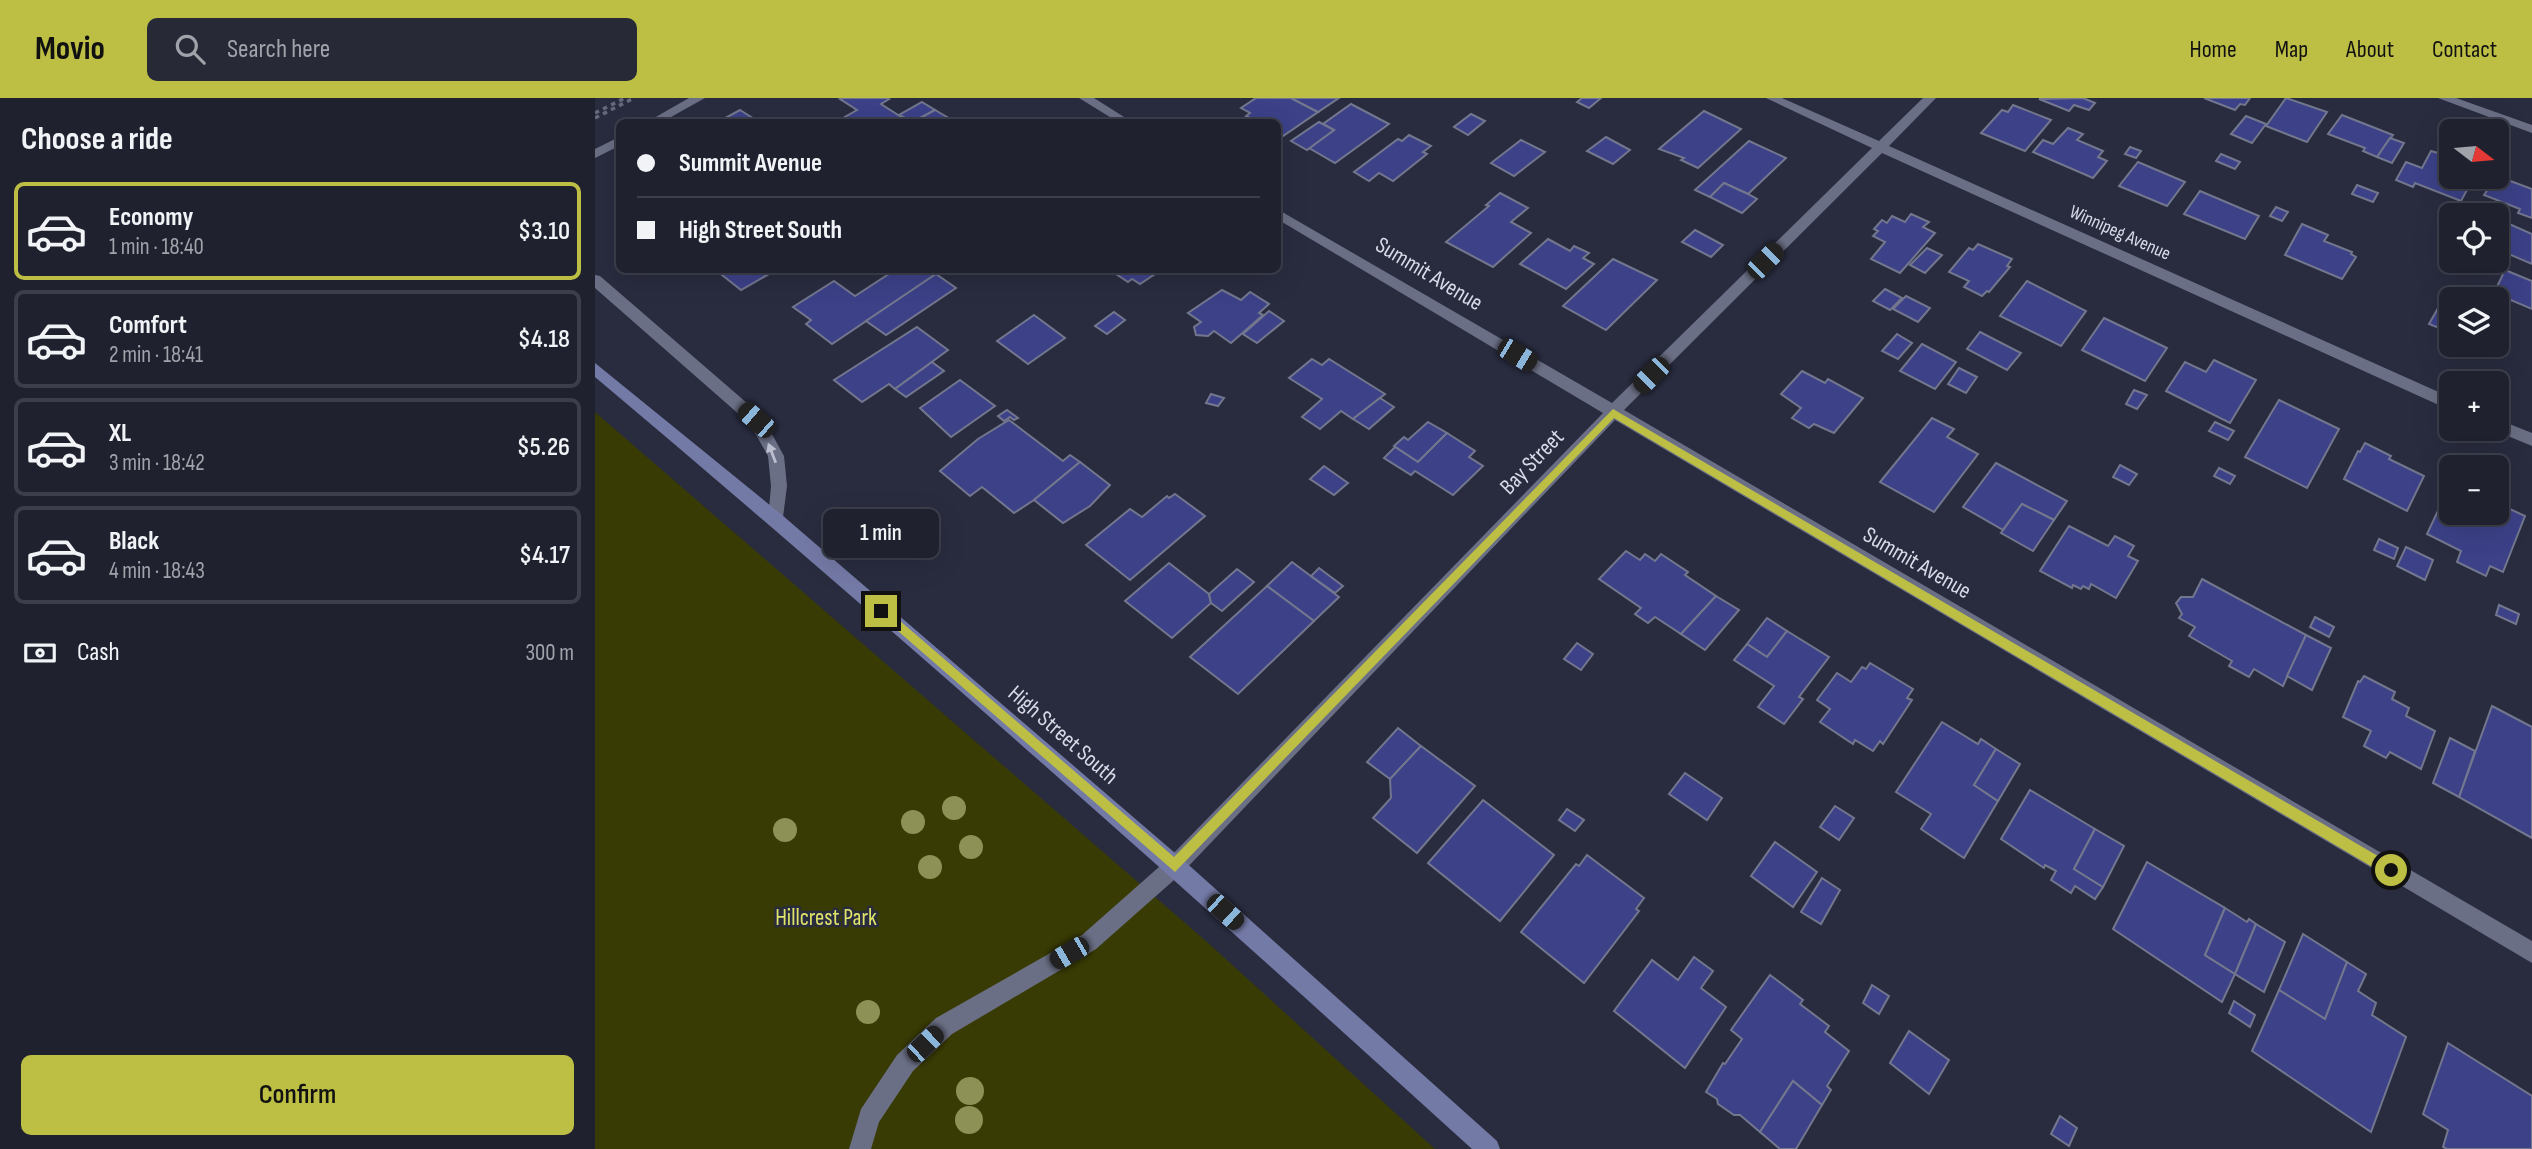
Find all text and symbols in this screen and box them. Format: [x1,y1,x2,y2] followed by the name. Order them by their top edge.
[147,18,637,81] search box
[35,29,105,69] text: Movio
[171,30,209,68] icon: search
[227,34,330,65] text: Search here
[2189,35,2237,64] text: Home
[2275,35,2308,64] text: Map
[2346,35,2394,64] text: About
[2432,35,2497,64] text: Contact
[2439,119,2509,189] north arrow
[2439,119,2509,525] map controls
[21,120,173,159] text: Choose a ride
[679,148,822,179] text: Summit Avenue
[25,200,88,263] icon: car
[2066,200,2174,266] street label: Winnipeg Avenue
[109,202,193,233] text: Economy
[2439,203,2509,273] button: locate
[679,215,842,246] text: High Street South
[518,216,570,247] text: $3.10
[1370,231,1488,317] street label: Summit Avenue
[109,233,204,261] text: 1 min · 18:40
[1743,239,1788,283] car
[2439,287,2509,357] button: layers
[25,308,88,371] icon: car
[109,310,187,341] text: Comfort
[518,324,570,355] text: $4.18
[1494,335,1541,375] car
[109,341,203,369] text: 2 min · 18:41
[1629,353,1674,397] car
[2439,371,2509,441] button: +
[734,398,779,442] car
[25,416,88,479] icon: car
[109,418,131,449] text: XL
[1494,423,1570,501] street label: Bay Street
[517,432,570,463] text: $5.26
[767,442,778,463] one-way arrow
[109,449,205,477] text: 3 min · 18:42
[2439,455,2509,525] button: −
[823,510,939,559] callout: 1 min
[860,519,902,547] text: 1 min
[1858,521,1976,605] street label: Summit Avenue
[25,524,88,587] icon: car
[109,526,159,557] text: Black
[519,540,570,571] text: $4.17
[109,557,205,585] text: 4 min · 18:43
[865,595,897,627] route end
[21,634,59,672] icon: cash
[77,637,120,668] text: Cash
[525,639,574,667] text: 300 m
[1002,680,1124,790] street label: High Street South
[2375,854,2407,886] route start
[1203,890,1248,934] car
[775,904,877,932] park label: Hillcrest Park
[1046,933,1093,973] car
[903,1022,948,1066] car
[21,1055,574,1135] button: Confirm

